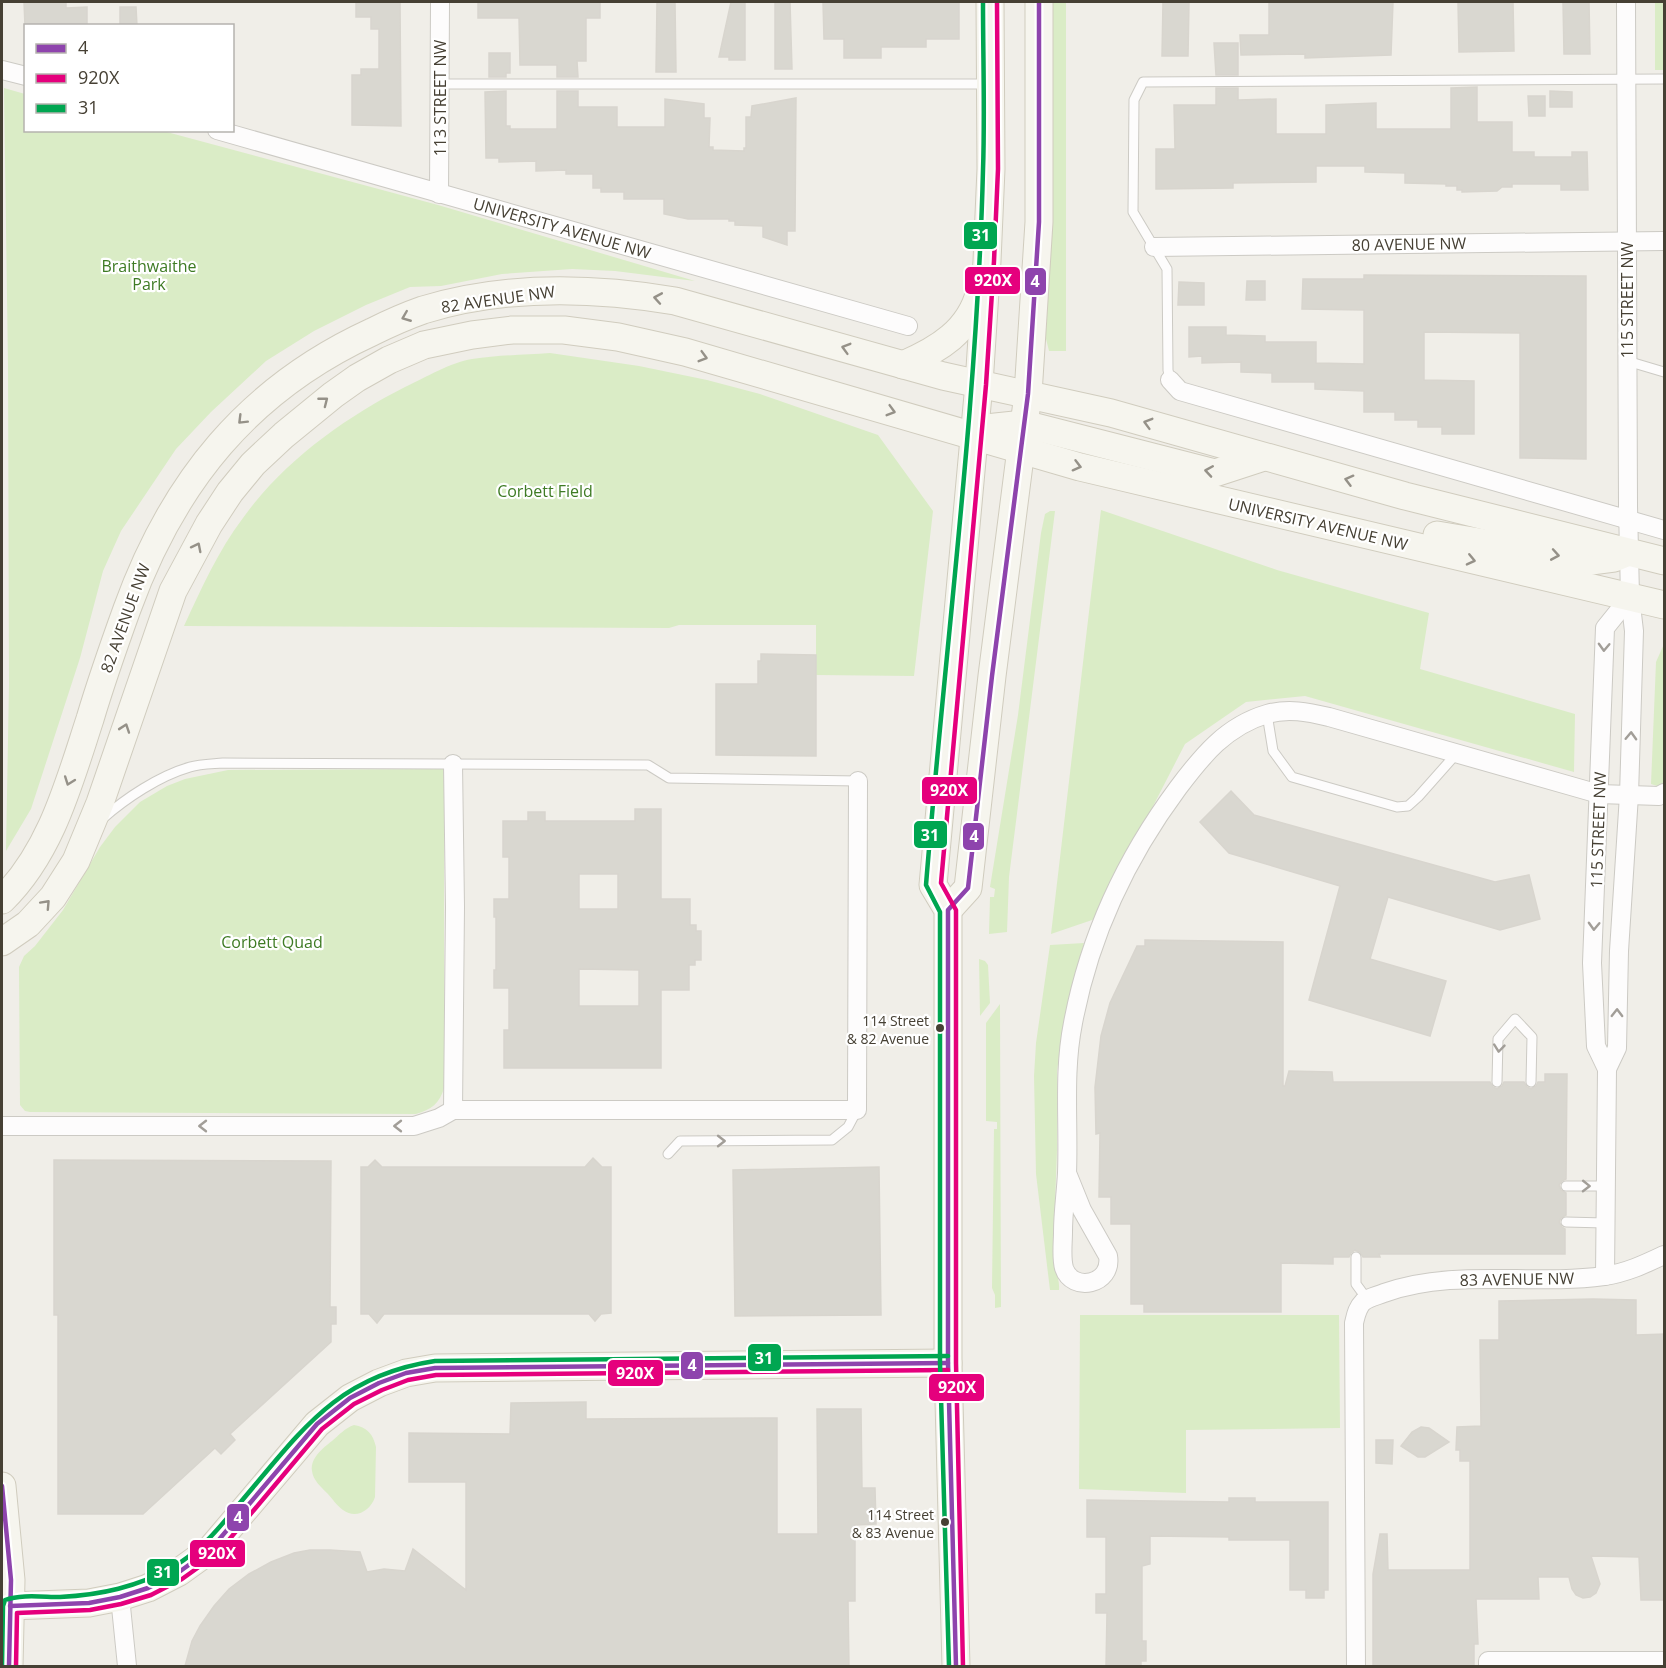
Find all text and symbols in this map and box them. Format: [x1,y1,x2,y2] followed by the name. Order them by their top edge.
[24,24,234,132] legend
[78,35,88,59] text: 4
[429,39,451,156] street label: 113 STREET NW
[78,65,120,89] text: 920X
[78,95,99,119] text: 31
[471,192,654,264] street label: UNIVERSITY AVENUE NW
[963,221,998,250] line badge: 31
[972,224,990,246] text: 31
[1352,232,1467,256] street label: 80 AVENUE NW
[1616,241,1638,358] street label: 115 STREET NW
[101,255,197,295] park label: Braithwaithe Park
[964,266,1021,295] line badge: 920X
[1024,267,1047,296] line badge: 4
[974,269,1012,291] text: 920X
[1030,270,1040,292] text: 4
[440,280,556,318] street label: 82 AVENUE NW
[654,292,664,305] one-way arrow
[402,310,413,322] one-way arrow
[842,343,852,355] one-way arrow
[698,350,708,363] one-way arrow
[317,398,328,409] one-way arrow
[885,404,896,416] one-way arrow
[239,412,250,423] one-way arrow
[1143,418,1153,430] one-way arrow
[1072,458,1082,471] one-way arrow
[1204,466,1213,478] one-way arrow
[1344,475,1354,488] one-way arrow
[497,480,593,502] park label: Corbett Field
[1226,493,1410,555] street label: UNIVERSITY AVENUE NW
[190,543,202,554] one-way arrow
[1550,549,1560,561] one-way arrow
[1466,552,1476,565] one-way arrow
[95,560,155,676] street label: 82 AVENUE NW
[1598,643,1610,652] one-way arrow
[118,723,131,734] one-way arrow
[1624,732,1637,741] one-way arrow
[1585,771,1611,889] street label: 115 STREET NW
[64,775,77,786] one-way arrow
[921,776,978,805] line badge: 920X
[930,779,968,801] text: 920X
[913,820,948,849] line badge: 31
[962,822,985,851] line badge: 4
[921,824,939,846] text: 31
[969,825,979,847] text: 4
[39,901,50,911] one-way arrow
[1588,921,1600,930] one-way arrow
[221,931,323,953] park label: Corbett Quad
[1611,1008,1623,1017] one-way arrow
[847,1011,929,1048] place label: 114 Street & 82 Avenue
[934,1022,946,1034] marker: 114 Street & 82 Avenue
[1493,1043,1505,1052] one-way arrow
[198,1120,207,1132] one-way arrow
[393,1120,402,1132] one-way arrow
[717,1135,726,1147] one-way arrow
[1581,1180,1590,1192] one-way arrow
[1460,1267,1575,1291] street label: 83 AVENUE NW
[747,1343,782,1372] line badge: 31
[755,1347,773,1369] text: 31
[680,1351,704,1380] line badge: 4
[687,1354,697,1376] text: 4
[607,1359,664,1387] line badge: 920X
[616,1362,654,1384] text: 920X
[928,1373,985,1402] line badge: 920X
[938,1376,976,1398] text: 920X
[226,1503,250,1532] line badge: 4
[852,1505,934,1542] place label: 114 Street & 83 Avenue
[233,1506,243,1528] text: 4
[939,1516,951,1528] marker: 114 Street & 83 Avenue
[189,1539,246,1568] line badge: 920X
[198,1542,236,1564] text: 920X
[146,1558,180,1587] line badge: 31
[154,1561,172,1583] text: 31

